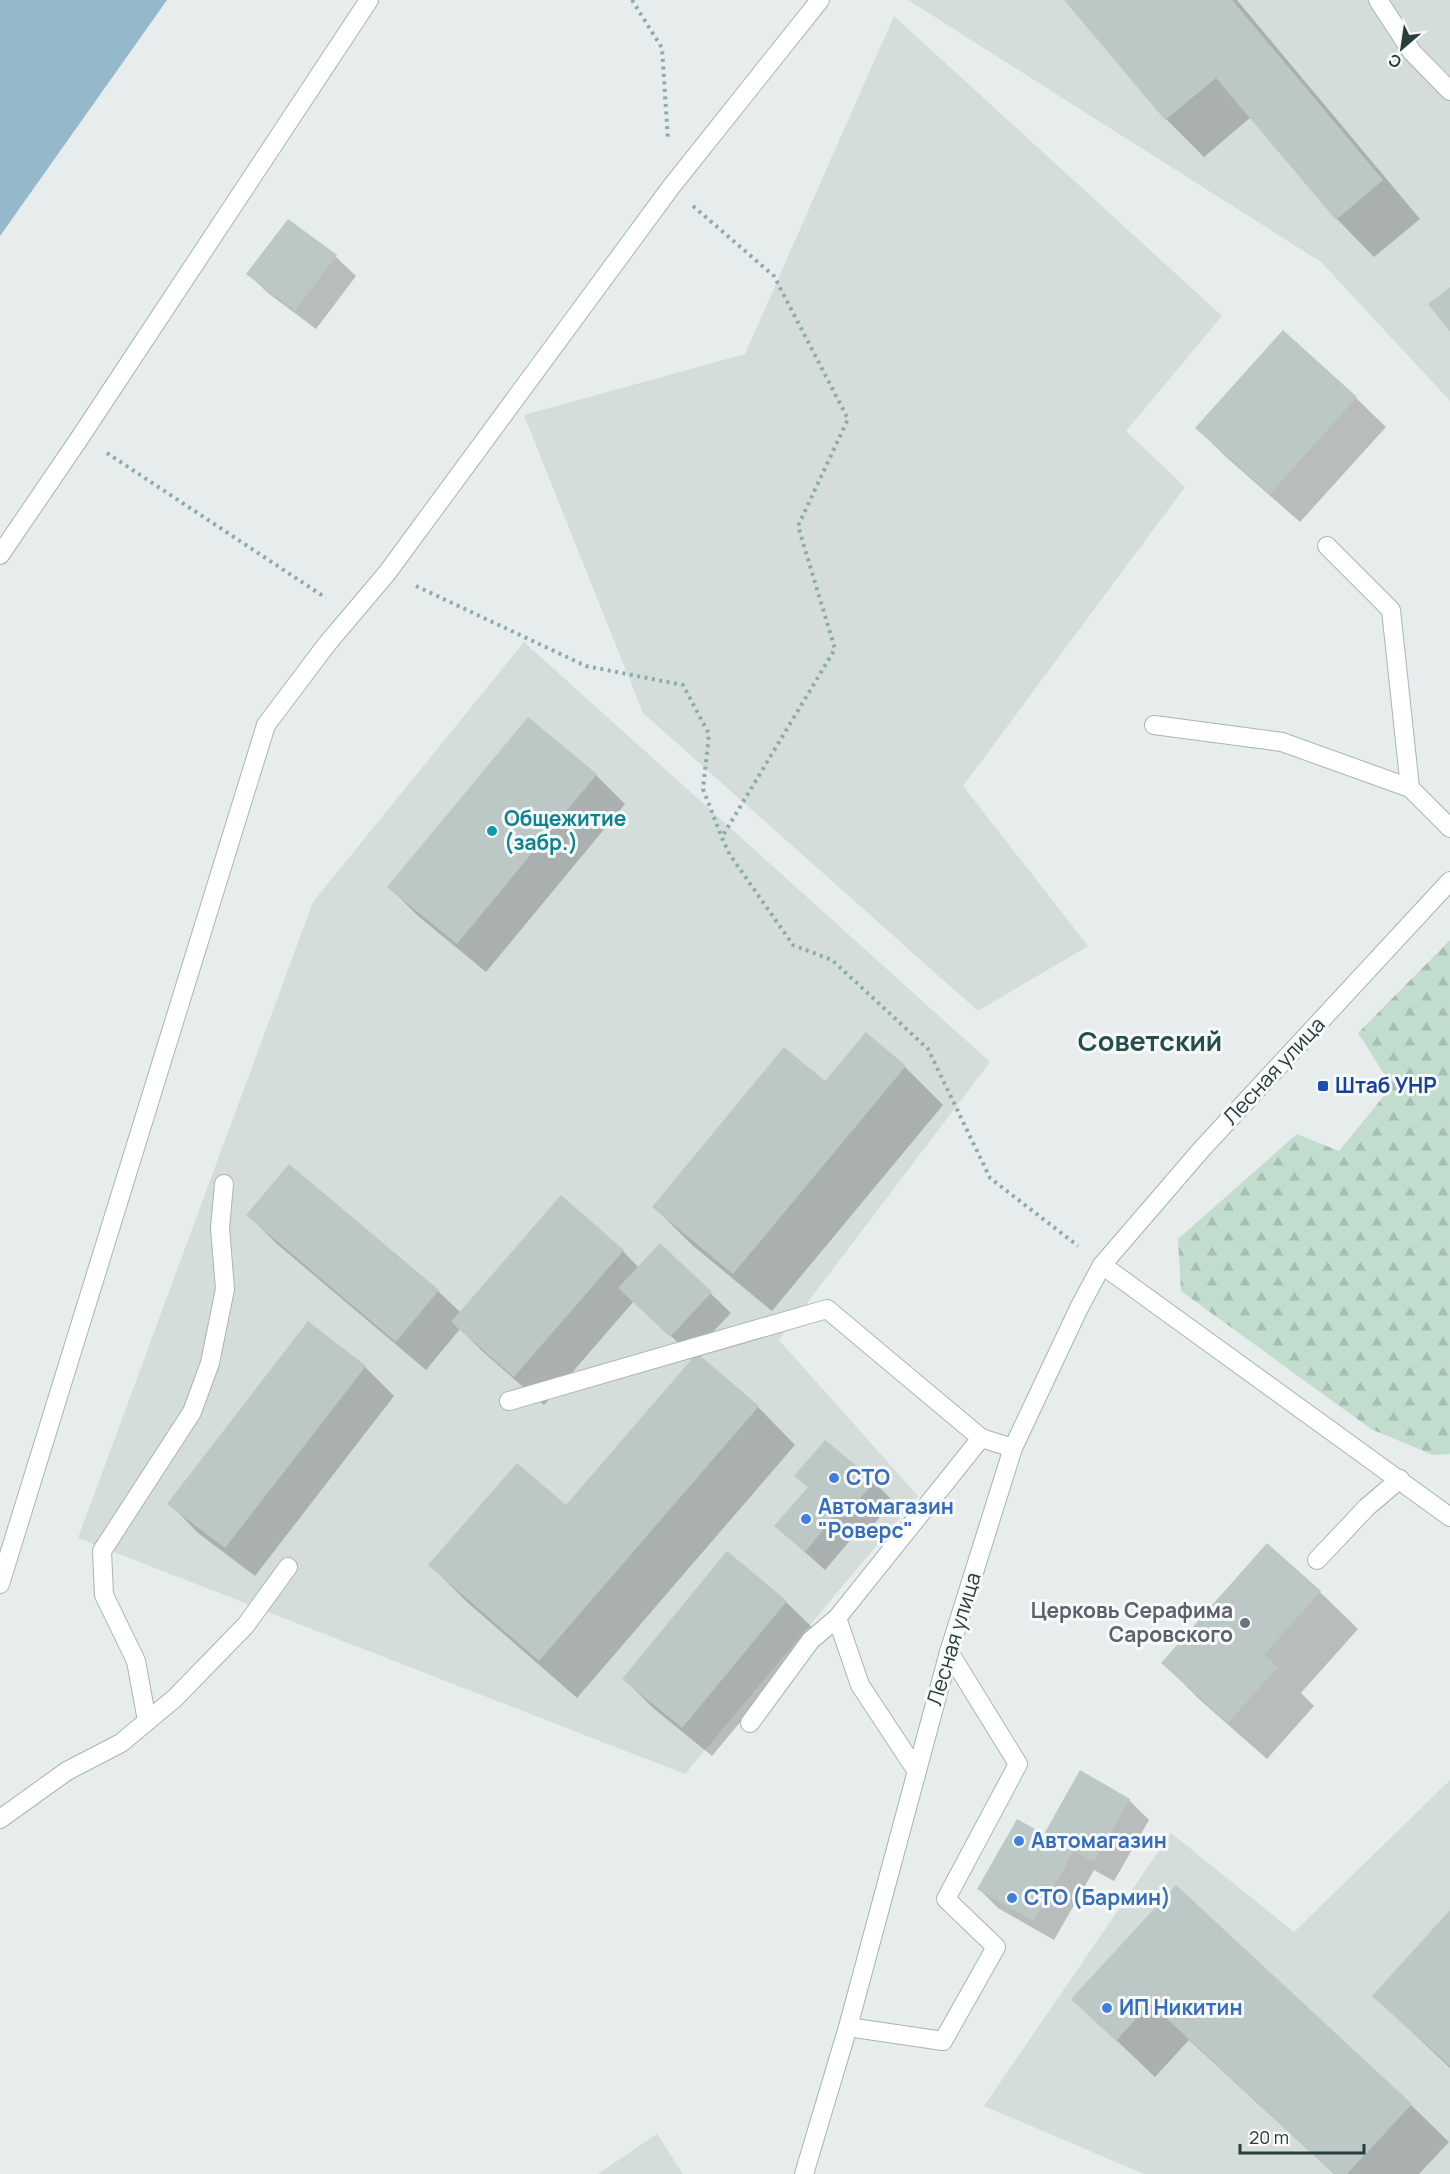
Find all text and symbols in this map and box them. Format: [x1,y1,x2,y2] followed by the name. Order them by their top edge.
[1372,18,1432,78] north arrow
[1384,49,1405,74] text: С
[504,804,626,856] place label: Общежитие (забр.)
[485,824,499,838] marker: Общежитие (забр.)
[1216,1010,1330,1130] street label: Лесная улица
[1078,1022,1222,1059] district label: Советский
[1335,1071,1437,1099] place label: Штаб УНР
[1316,1079,1330,1093] marker: Штаб УНР
[846,1463,890,1491] place label: СТО
[827,1471,841,1485] marker: СТО
[818,1492,954,1544] place label: Автомагазин "Роверс"
[799,1512,813,1526] marker: Автомагазин "Роверс"
[920,1569,987,1709] street label: Лесная улица
[1031,1596,1233,1648] place label: Церковь Серафима Саровского
[1238,1616,1252,1630] marker: Церковь Серафима Саровского
[1031,1826,1167,1854] place label: Автомагазин
[1012,1834,1026,1848] marker: Автомагазин
[1024,1883,1171,1911] place label: СТО (Бармин)
[1005,1891,1019,1905] marker: СТО (Бармин)
[1119,1993,1242,2021] place label: ИП Никитин
[1100,2001,1114,2015] marker: ИП Никитин
[1240,2117,1364,2155] scale bar
[1249,2125,1289,2149] text: 20 m

